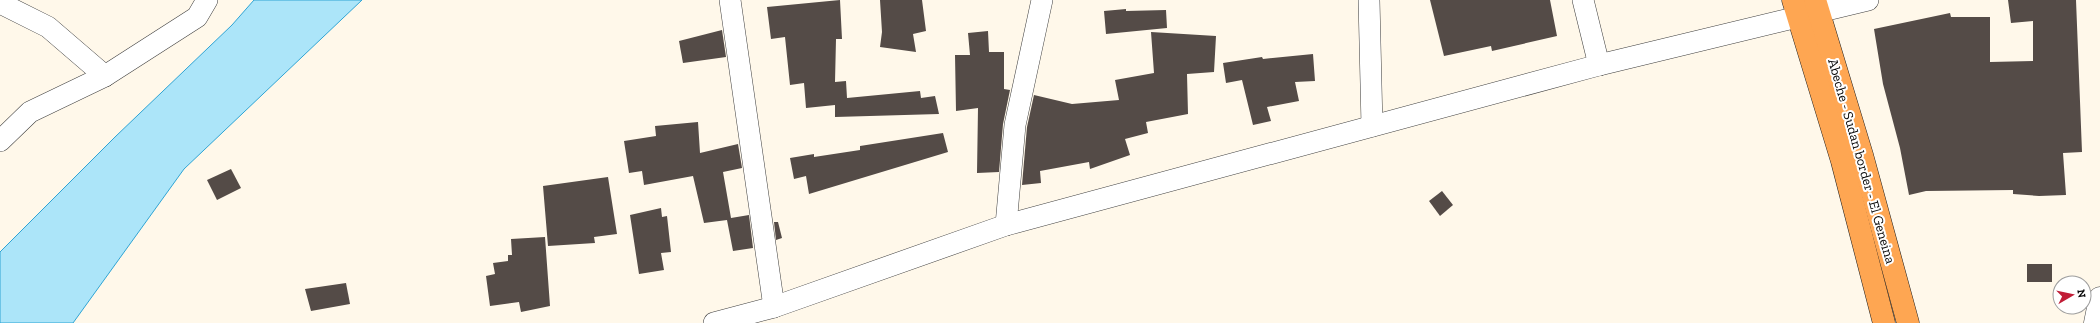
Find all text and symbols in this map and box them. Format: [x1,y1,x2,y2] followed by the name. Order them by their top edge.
[1824,57,1899,266] street label: Abeche - Sudan border - El Geneina
[2052,275,2092,315] north arrow
[2074,288,2089,299] text: N

